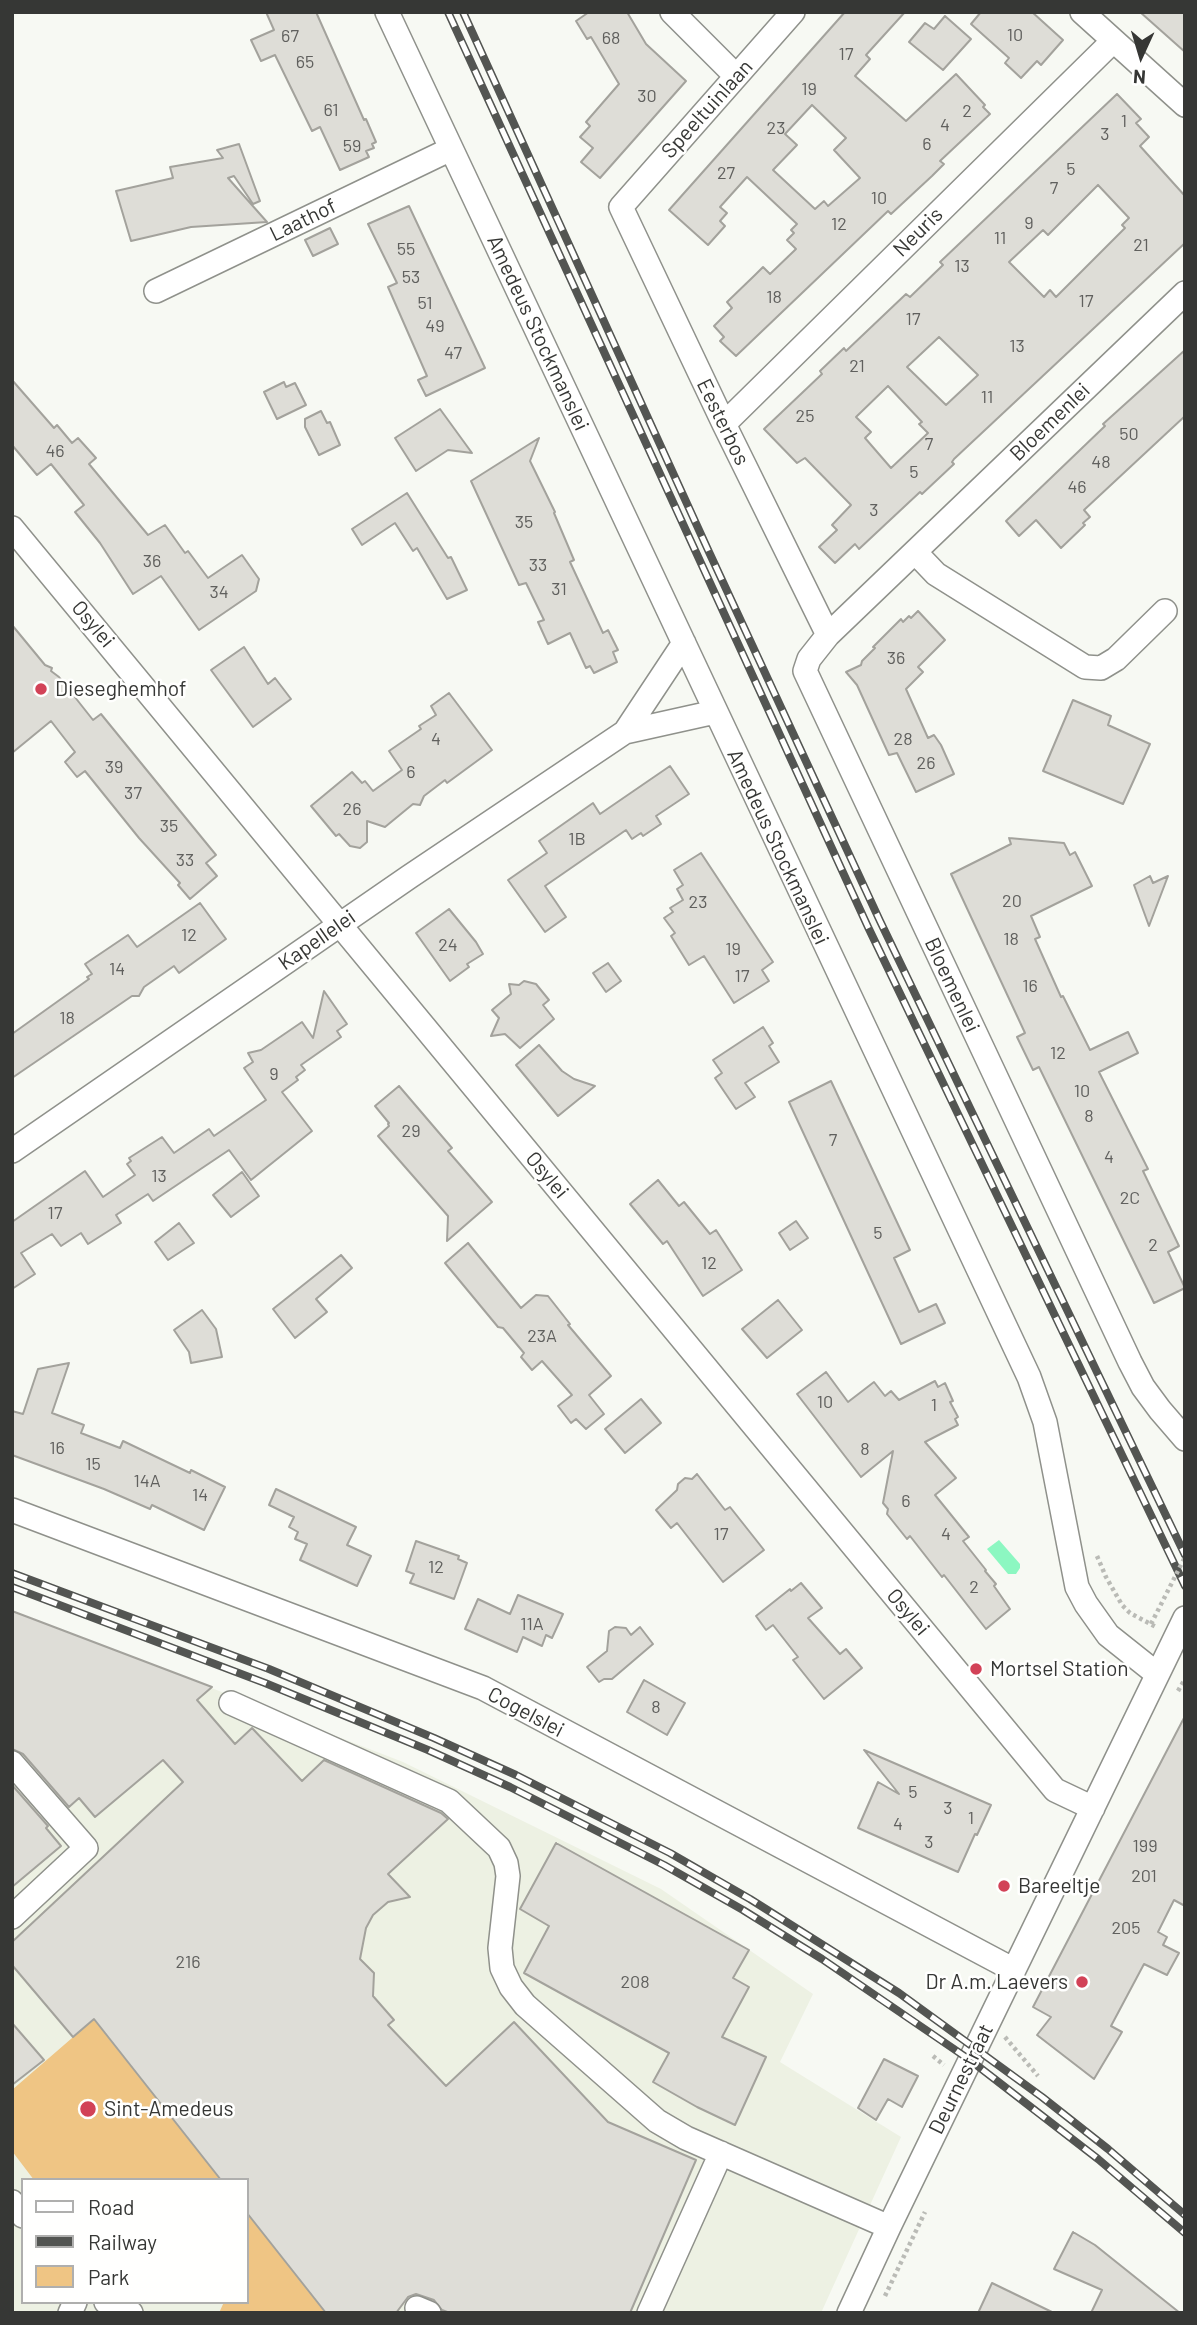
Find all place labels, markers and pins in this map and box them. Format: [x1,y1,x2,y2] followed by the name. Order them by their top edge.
[55,676,187,702] place label: Dieseghemhof
[33,681,49,697] marker: Dieseghemhof
[990,1656,1129,1682] place label: Mortsel Station
[968,1661,984,1677] marker: Mortsel Station
[1018,1873,1101,1899] place label: Bareeltje
[996,1878,1012,1894] marker: Bareeltje
[926,1969,1068,1995] place label: Dr A.m. Laevers
[1074,1974,1090,1990] marker: Dr A.m. Laevers
[104,2096,234,2122] place label: Sint-Amedeus
[78,2099,98,2119] marker: Sint-Amedeus

